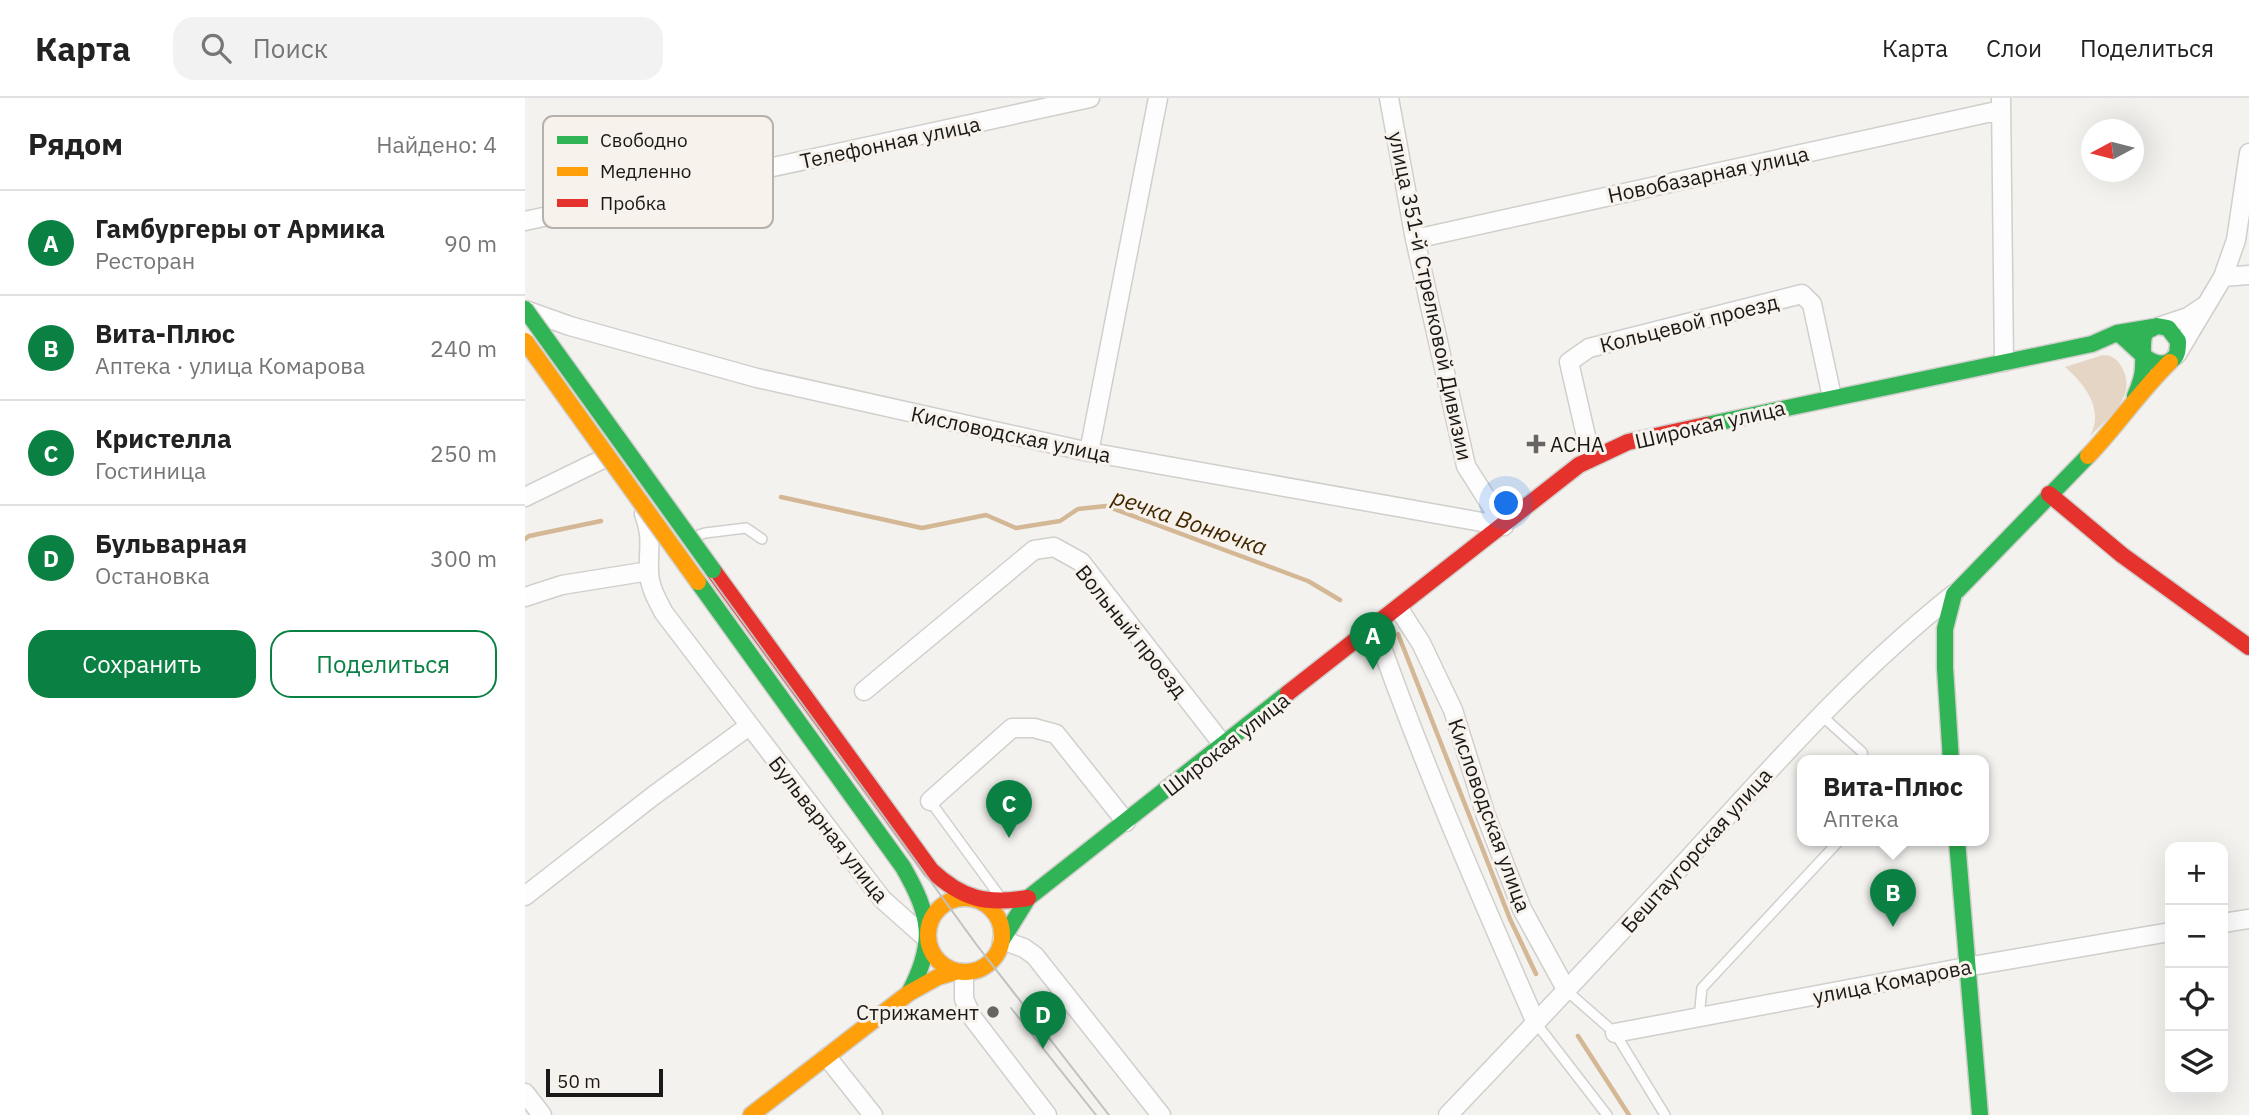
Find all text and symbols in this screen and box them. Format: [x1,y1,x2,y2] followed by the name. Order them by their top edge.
[173,17,663,80] search box
[35,27,131,70] text: Карта
[197,29,235,67] icon: search
[253,31,328,65] text: Поиск
[1882,32,1948,64] text: Карта
[1986,32,2042,64] text: Слои
[2080,32,2214,64] text: Поделиться
[797,109,983,175] street label: Телефонная улица
[543,116,773,228] legend
[2081,119,2144,182] north arrow
[28,124,123,163] text: Рядом
[600,128,688,152] text: Свободно
[376,129,497,159] text: Найдено: 4
[1382,129,1480,463] street label: улица 351-й Стрелковой Дивизии
[1605,139,1811,209] street label: Новобазарная улица
[600,159,691,183] text: Медленно
[600,191,666,215] text: Пробка
[95,211,385,245] text: Гамбургеры от Армика
[43,228,59,258] text: A
[444,228,497,258] text: 90 m
[95,245,195,275] text: Ресторан
[1597,287,1781,359] street label: Кольцевой проезд
[95,316,235,350] text: Вита-Плюс
[43,333,59,363] text: B
[430,333,497,363] text: 240 m
[95,350,365,380] text: Аптека · улица Комарова
[1632,393,1788,455] street label: Широкая улица
[908,399,1114,469] street label: Кисловодская улица
[95,421,232,455] text: Кристелла
[1550,430,1605,458] place label: АСНА
[1528,436,1544,452] marker: АСНА
[44,438,58,468] text: C
[430,438,497,468] text: 250 m
[95,455,206,485] text: Гостиница
[1108,480,1272,562] water label: речка Вонючка
[1489,486,1523,520] your location
[95,526,247,560] text: Бульварная
[43,543,59,573] text: D
[430,543,497,573] text: 300 m
[1070,559,1194,703] street label: Вольный проезд
[95,560,210,590] text: Остановка
[1350,612,1396,670] pin: A
[28,630,256,698] button: Сохранить
[270,630,497,698] button: Поделиться
[1157,686,1295,802] street label: Широкая улица
[1442,715,1538,915] street label: Кисловодская улица
[763,750,895,908] street label: Бульварная улица
[1797,755,1989,846] popup
[1614,761,1778,939] street label: Бештаугорская улица
[1823,769,1963,803] text: Вита-Плюс
[986,780,1032,838] pin: C
[1823,803,1899,833] text: Аптека
[2165,842,2228,1094] map controls
[2165,842,2228,905] button: +
[1870,869,1916,927] pin: B
[2165,905,2228,968] button: −
[1810,952,1974,1010] street label: улица Комарова
[2165,968,2228,1031] button: locate
[1020,991,1066,1049] pin: D
[856,998,979,1026] place label: Стрижамент
[985,1004,1001,1020] marker: Стрижамент
[2165,1031,2228,1094] button: layers
[546,1066,663,1098] scale bar
[557,1069,601,1093] text: 50 m

